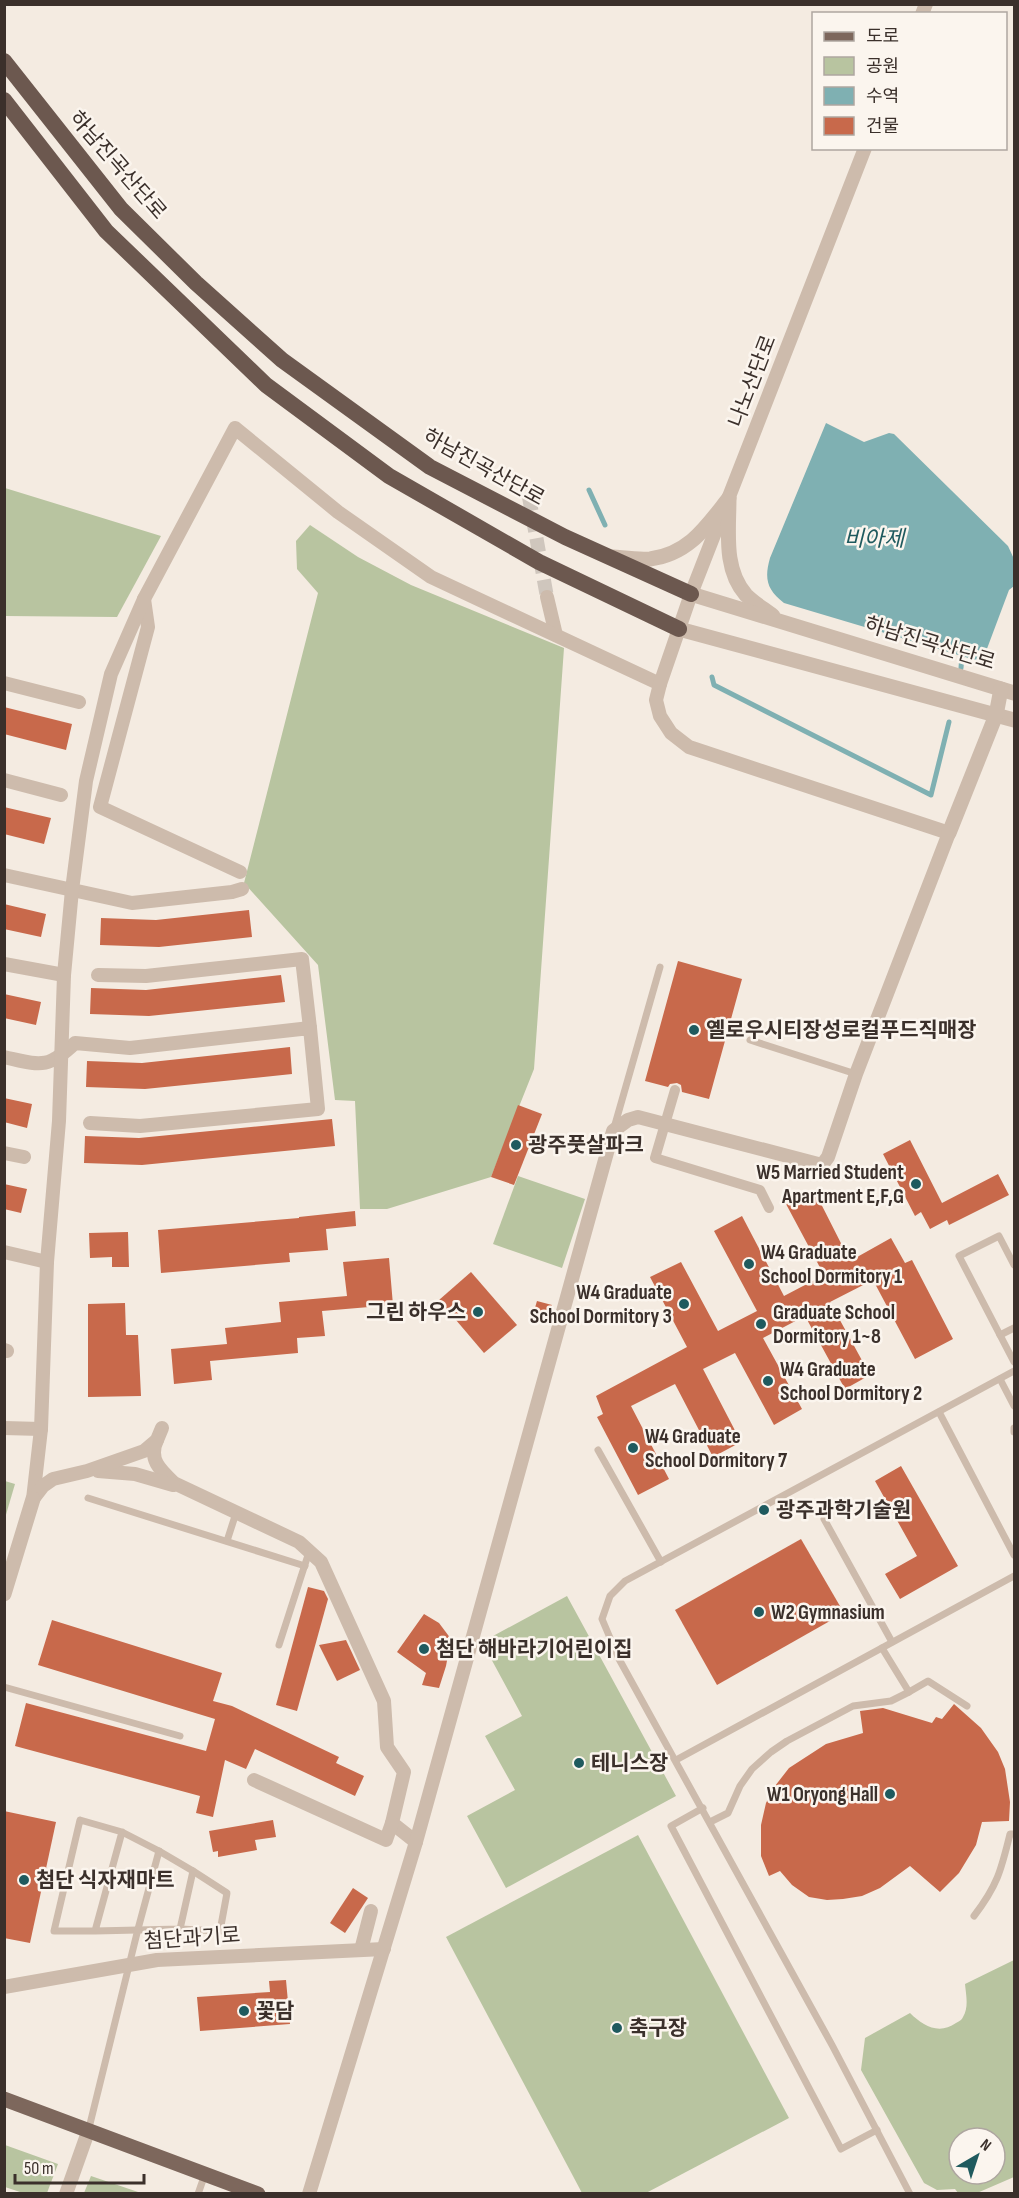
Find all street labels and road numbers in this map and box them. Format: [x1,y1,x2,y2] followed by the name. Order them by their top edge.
[64,106,171,225] street label: 하남진곡산단로
[723,332,781,431] street label: 나노산단로
[419,424,549,511] street label: 하남진곡산단로
[862,612,998,675] street label: 하남진곡산단로
[143,1923,241,1954] street label: 첨단과기로

